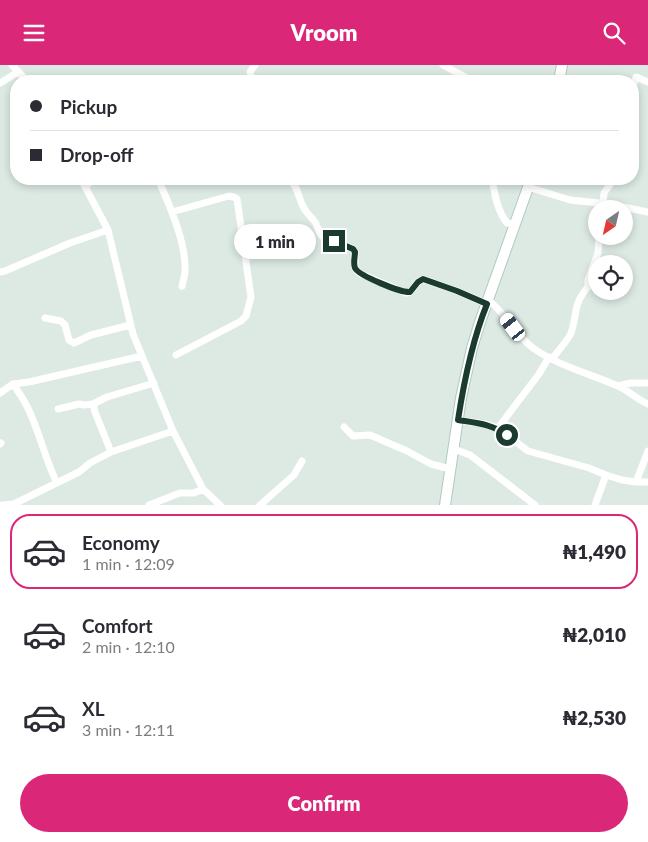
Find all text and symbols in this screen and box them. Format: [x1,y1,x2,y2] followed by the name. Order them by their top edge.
[20,19,48,47] icon: menu
[291,19,357,46] text: Vroom
[600,19,628,47] icon: search
[60,95,117,118] text: Pickup
[60,143,134,166] text: Drop-off
[588,200,632,245] north arrow
[588,200,633,300] map controls
[234,223,316,259] callout: 1 min
[323,230,345,252] route end
[255,232,295,251] text: 1 min
[588,255,633,300] button: locate
[497,311,528,343] car
[496,424,518,446] route start
[22,529,67,574] icon: car
[82,531,160,554] text: Economy
[562,540,626,563] text: ₦1,490
[82,554,175,573] text: 1 min · 12:09
[22,612,67,657] icon: car
[82,614,153,637] text: Comfort
[562,623,626,646] text: ₦2,010
[82,637,175,656] text: 2 min · 12:10
[22,695,67,740] icon: car
[82,697,105,720] text: XL
[562,706,626,729] text: ₦2,530
[82,720,175,739] text: 3 min · 12:11
[20,774,628,832] button: Confirm

